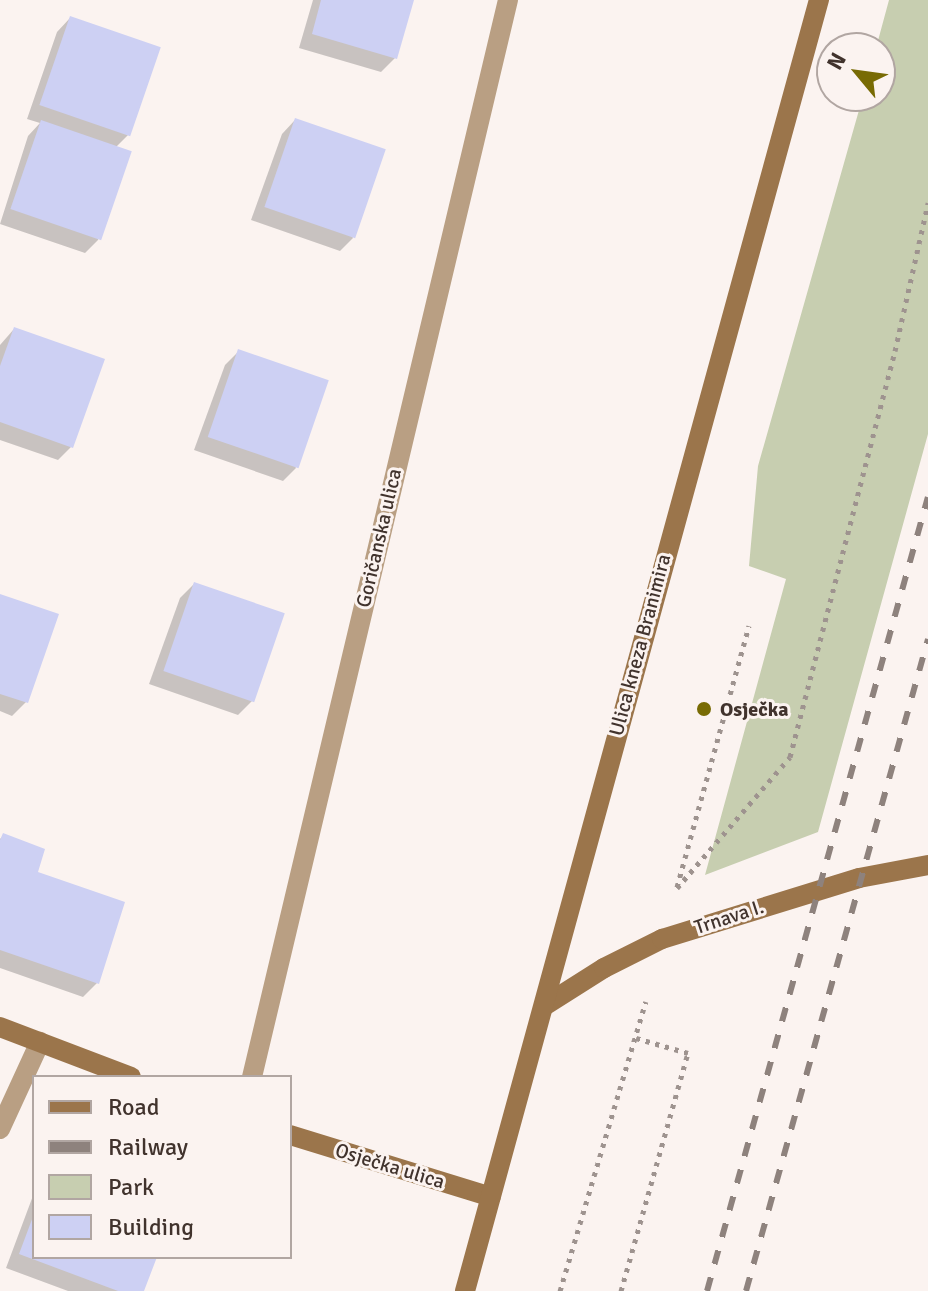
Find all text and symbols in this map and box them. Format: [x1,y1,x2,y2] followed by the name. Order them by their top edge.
[816,32,896,112] north arrow
[821,48,852,74] text: N
[351,466,407,610] street label: Goričanska ulica
[604,551,676,739] street label: Ulica kneza Branimira
[720,697,788,721] place label: Osječka
[695,700,713,718] marker: Osječka
[691,895,767,939] street label: Trnava I.
[32,1075,292,1259] legend
[108,1092,159,1122] text: Road
[108,1132,188,1162] text: Railway
[332,1138,448,1194] street label: Osječka ulica
[108,1172,154,1202] text: Park
[108,1212,194,1242] text: Building

